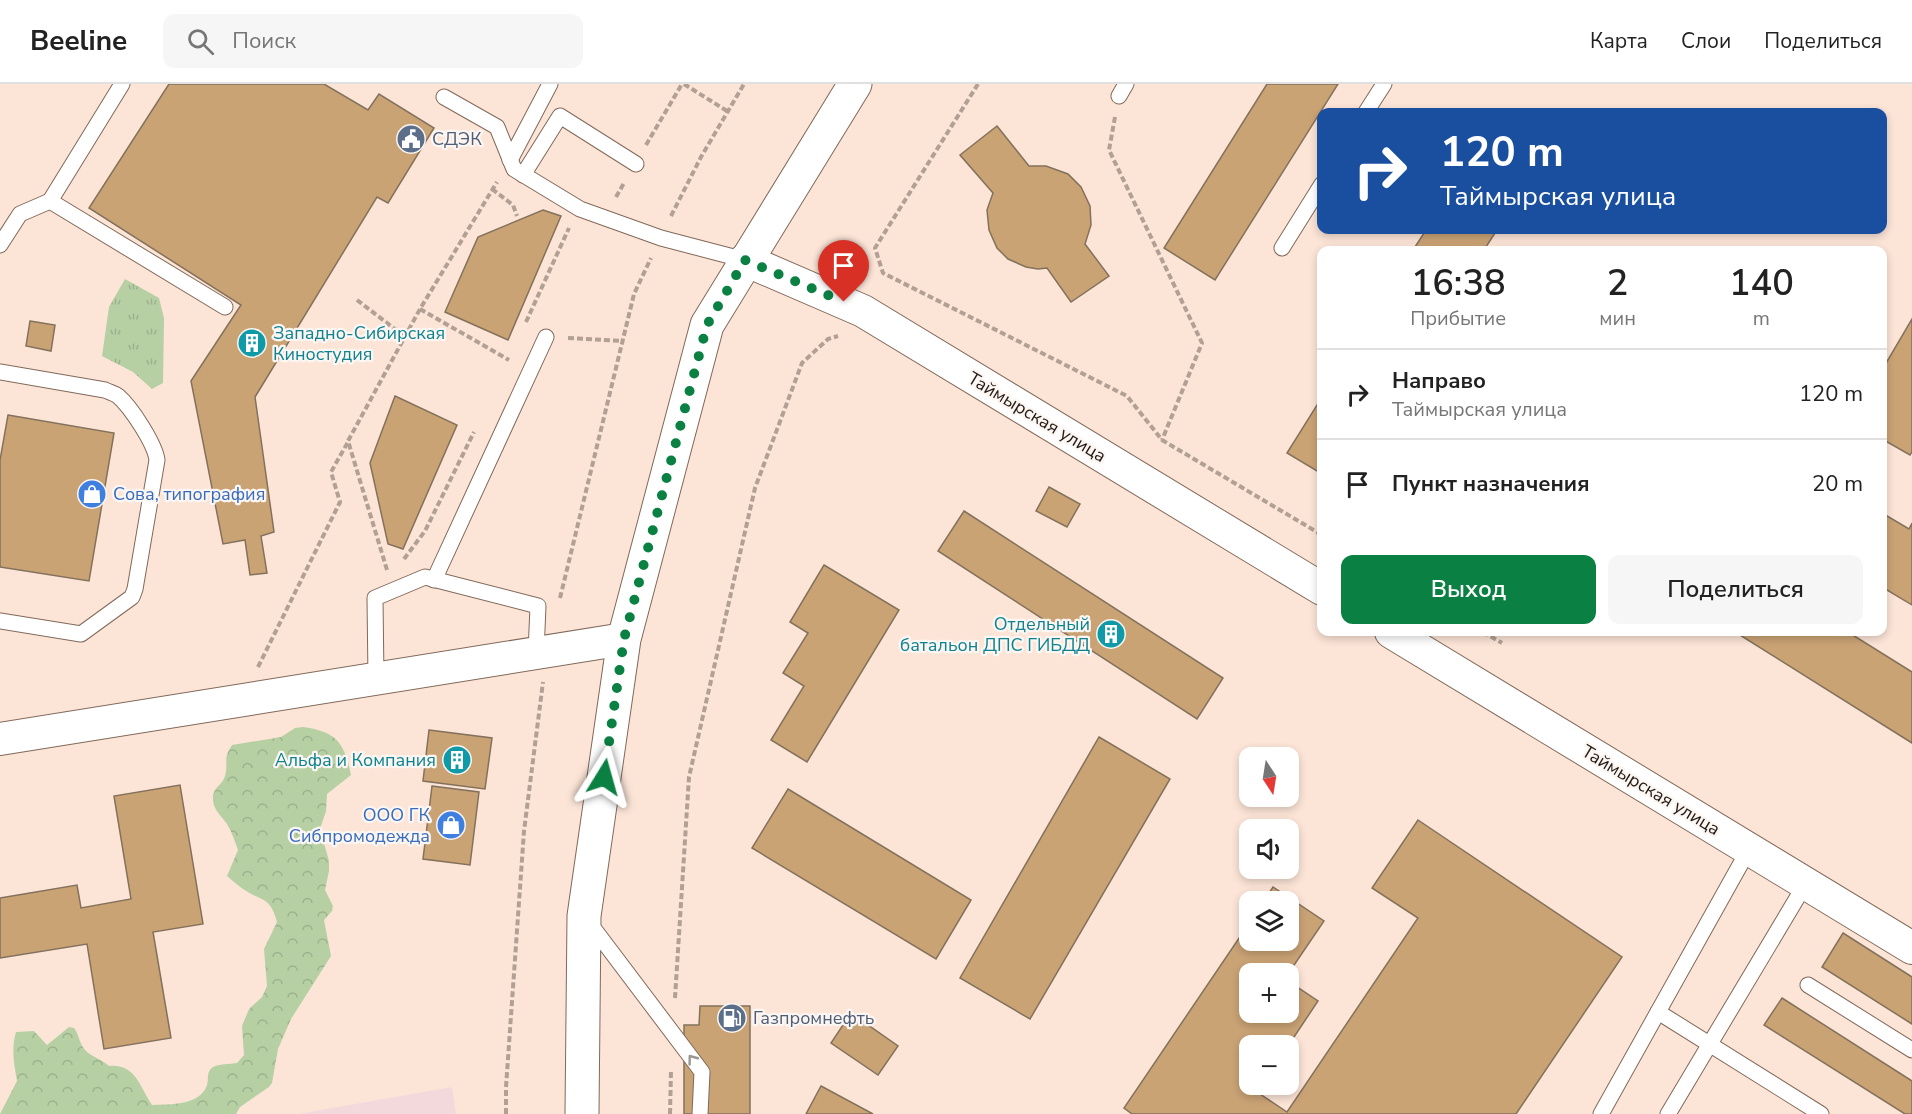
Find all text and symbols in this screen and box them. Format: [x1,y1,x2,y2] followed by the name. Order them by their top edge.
[163,14,583,68] search box
[30,22,127,60] text: Beeline
[184,25,217,58] icon: search
[232,26,296,56] text: Поиск
[1590,27,1648,55] text: Карта
[1681,27,1731,55] text: Слои
[1764,27,1882,55] text: Поделиться
[395,123,427,155] public building icon: СДЭК
[1440,124,1564,181] text: 120 m
[432,127,482,151] place label: СДЭК
[1341,132,1419,210] icon: right
[1440,178,1676,215] text: Таймырская улица
[818,240,869,302] pin
[827,249,860,282] icon: arrive
[1411,259,1506,308] text: 16:38
[1607,259,1628,308] text: 2
[1729,259,1794,308] text: 140
[1410,305,1506,332] text: Прибытие
[1599,305,1636,332] text: мин
[1753,305,1770,332] text: m
[273,321,445,366] place label: Западно-Сибирская Киностудия
[236,327,268,359] building icon: Западно-Сибирская Киностудия
[963,366,1111,468] street label: Таймырская улица
[1392,366,1486,396] text: Направо
[1341,378,1374,411] icon: right
[1799,379,1863,409] text: 120 m
[1392,396,1567,423] text: Таймырская улица
[1341,468,1374,501] icon: arrive
[1392,469,1590,499] text: Пункт назначения
[1812,469,1863,499] text: 20 m
[76,478,108,510] shop icon: Сова, типография
[113,482,265,506] place label: Сова, типография
[1341,555,1596,624] button: Выход
[1608,555,1863,624] button: Поделиться
[900,612,1090,657] place label: Отдельный батальон ДПС ГИБДД
[1095,618,1127,650] building icon: Отдельный батальон ДПС ГИБДД
[1577,739,1725,841] street label: Таймырская улица
[441,744,473,776] building icon: Альфа и Компания
[572,745,636,809] position arrow
[1239,747,1299,807] north arrow
[1239,747,1299,1095] map controls
[275,748,436,772] place label: Альфа и Компания
[289,803,430,848] place label: ООО ГК Сибпромодежда
[435,809,467,841] shop icon: ООО ГК Сибпромодежда
[1239,819,1299,879] button: sound
[1239,891,1299,951] button: layers
[1239,963,1299,1023] button: +
[716,1002,748,1034] fuel station icon: Газпромнефть
[753,1006,874,1030] place label: Газпромнефть
[1239,1035,1299,1095] button: −
[688,1054,699,1065] one-way arrow

